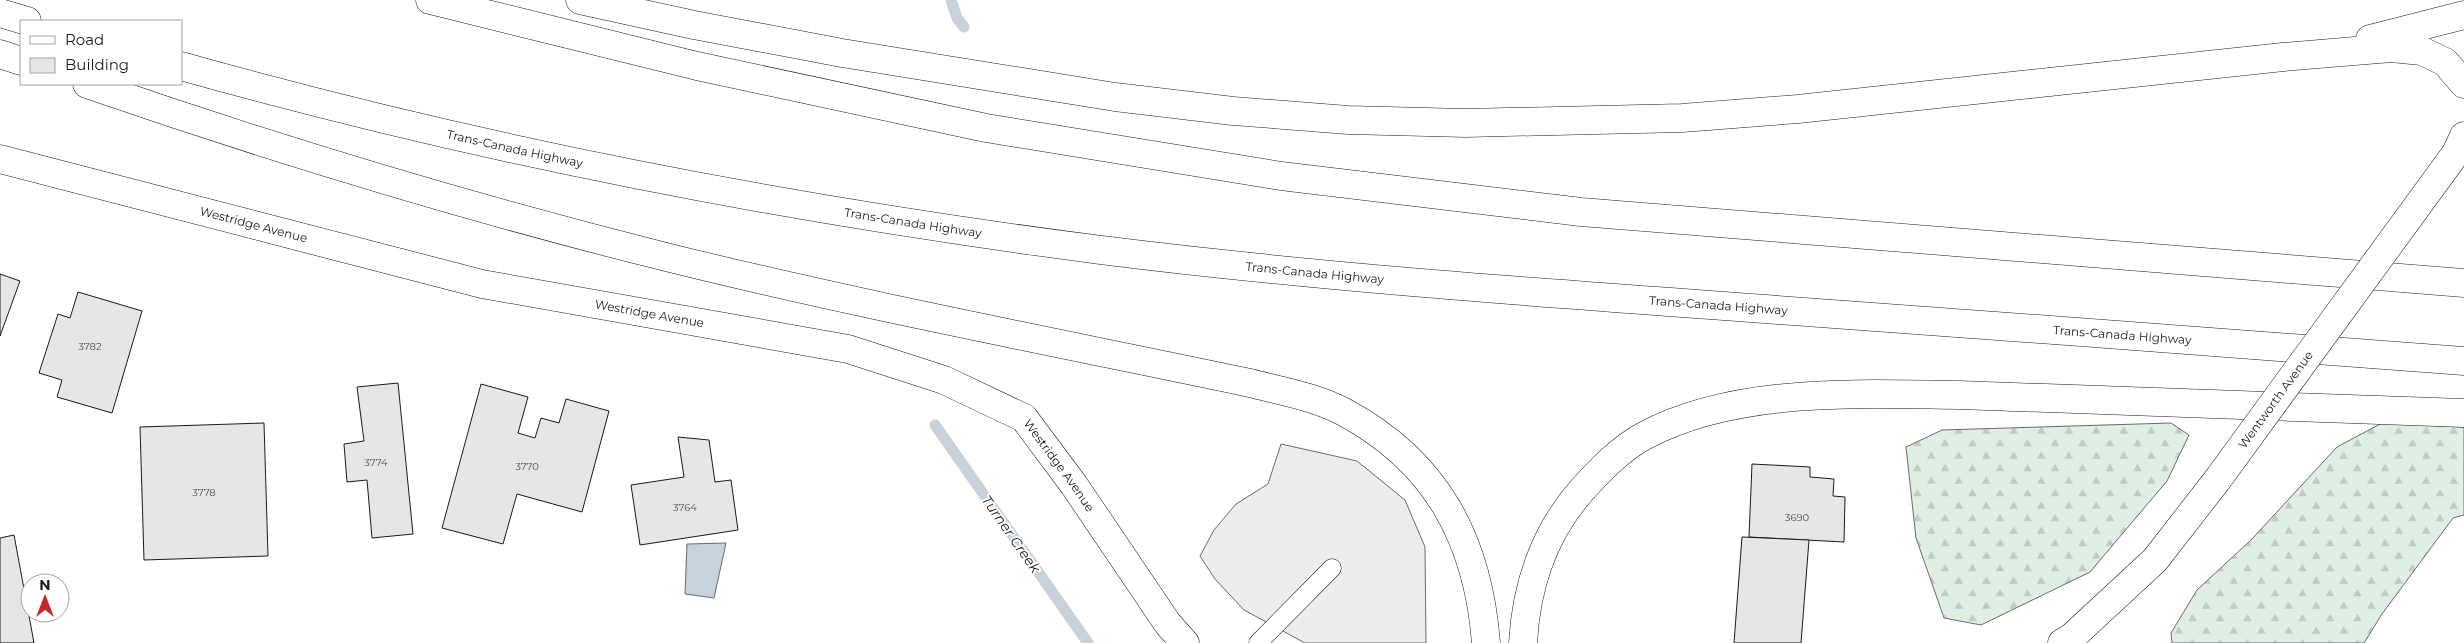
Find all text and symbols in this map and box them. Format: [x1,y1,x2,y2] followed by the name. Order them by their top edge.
[20,20,182,85] legend
[65,30,104,49] text: Road
[65,55,129,74] text: Building
[445,126,585,171] street label: Trans-Canada Highway
[198,203,309,245] street label: Westridge Avenue
[843,204,983,241] street label: Trans-Canada Highway
[1245,259,1385,287] street label: Trans-Canada Highway
[1649,293,1789,318] street label: Trans-Canada Highway
[594,296,705,330] street label: Westridge Avenue
[2053,322,2193,347] street label: Trans-Canada Highway
[78,340,102,353] house number: 3782
[2235,348,2316,451] street label: Wentworth Avenue
[1020,416,1098,514] street label: Westridge Avenue
[364,456,388,469] house number: 3774
[515,460,539,473] house number: 3770
[192,486,216,499] house number: 3778
[978,492,1045,577] water label: Turner Creek
[673,501,697,514] house number: 3764
[1785,511,1810,524] house number: 3690
[20,573,70,623] north arrow
[39,576,51,594] text: N

